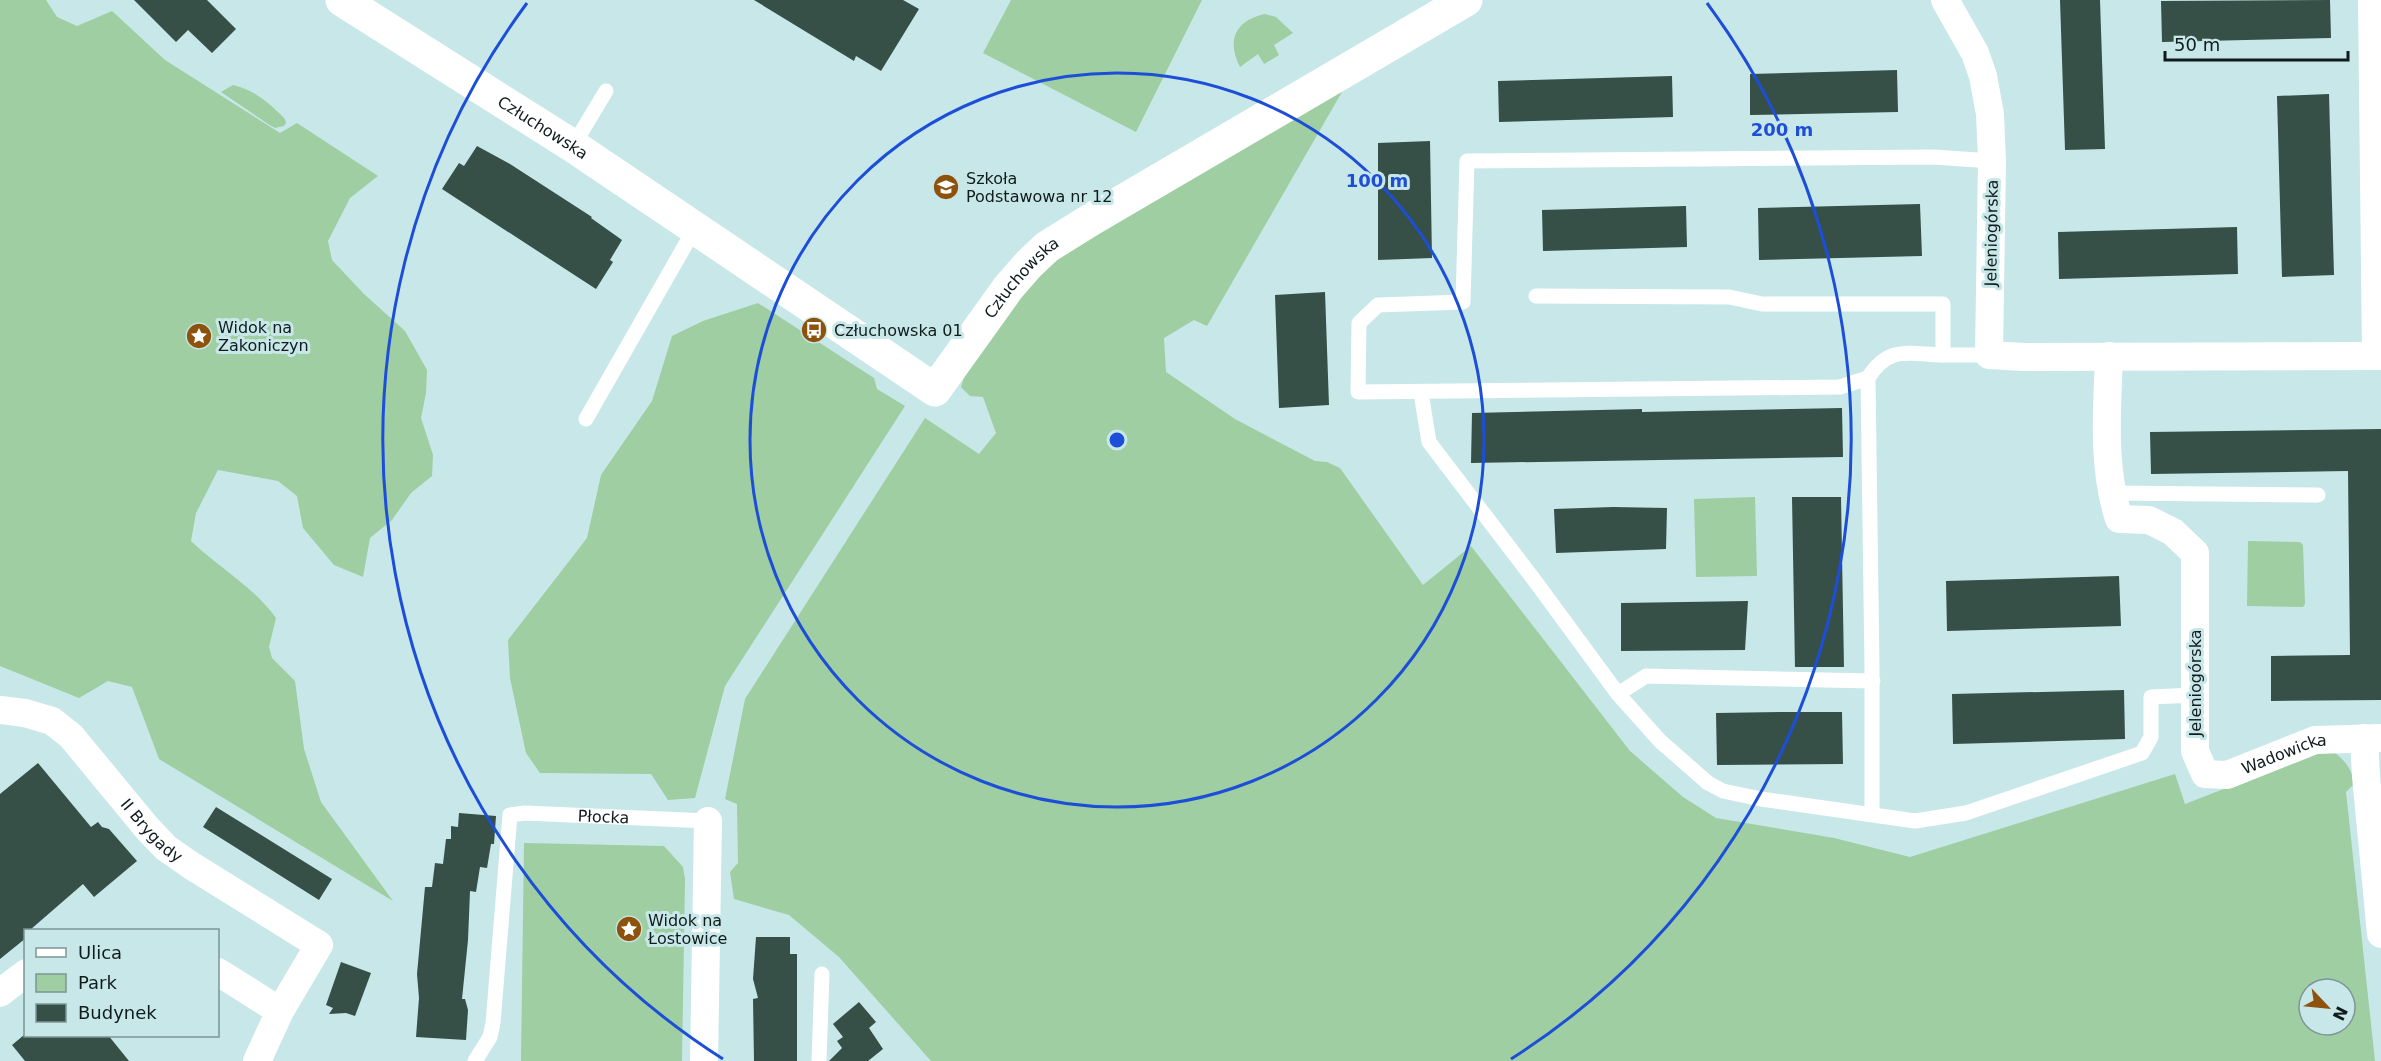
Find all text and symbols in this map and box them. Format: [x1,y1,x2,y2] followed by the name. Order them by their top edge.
[2165,24,2348,62] scale bar
[2174,34,2220,55] text: 50 m
[494,92,592,163] street label: Człuchowska
[1751,119,1813,140] text: 200 m
[966,169,1112,206] place label: Szkoła Podstawowa nr 12
[1346,170,1408,191] text: 100 m
[931,172,961,202] school or university icon: Szkoła Podstawowa nr 12
[1981,179,2002,288] street label: Jeleniogórska
[980,233,1062,322] street label: Człuchowska
[799,315,829,345] bus stop icon: Człuchowska 01
[218,318,309,355] place label: Widok na Zakoniczyn
[184,321,214,351] place icon: Widok na Zakoniczyn
[834,321,963,340] place label: Człuchowska 01
[1107,430,1127,450] centre of rings
[2186,630,2205,737] street label: Jeleniogórska
[2239,731,2327,778] street label: Wadowicka
[117,795,186,867] street label: II Brygady
[577,806,630,828] street label: Płocka
[647,911,727,948] place label: Widok na Łostowice
[614,914,644,944] place icon: Widok na Łostowice
[24,929,219,1037] legend
[78,942,122,963] text: Ulica
[78,972,117,993] text: Park
[2297,977,2357,1037] north arrow
[78,1002,157,1023] text: Budynek
[2329,1003,2352,1024] text: N

